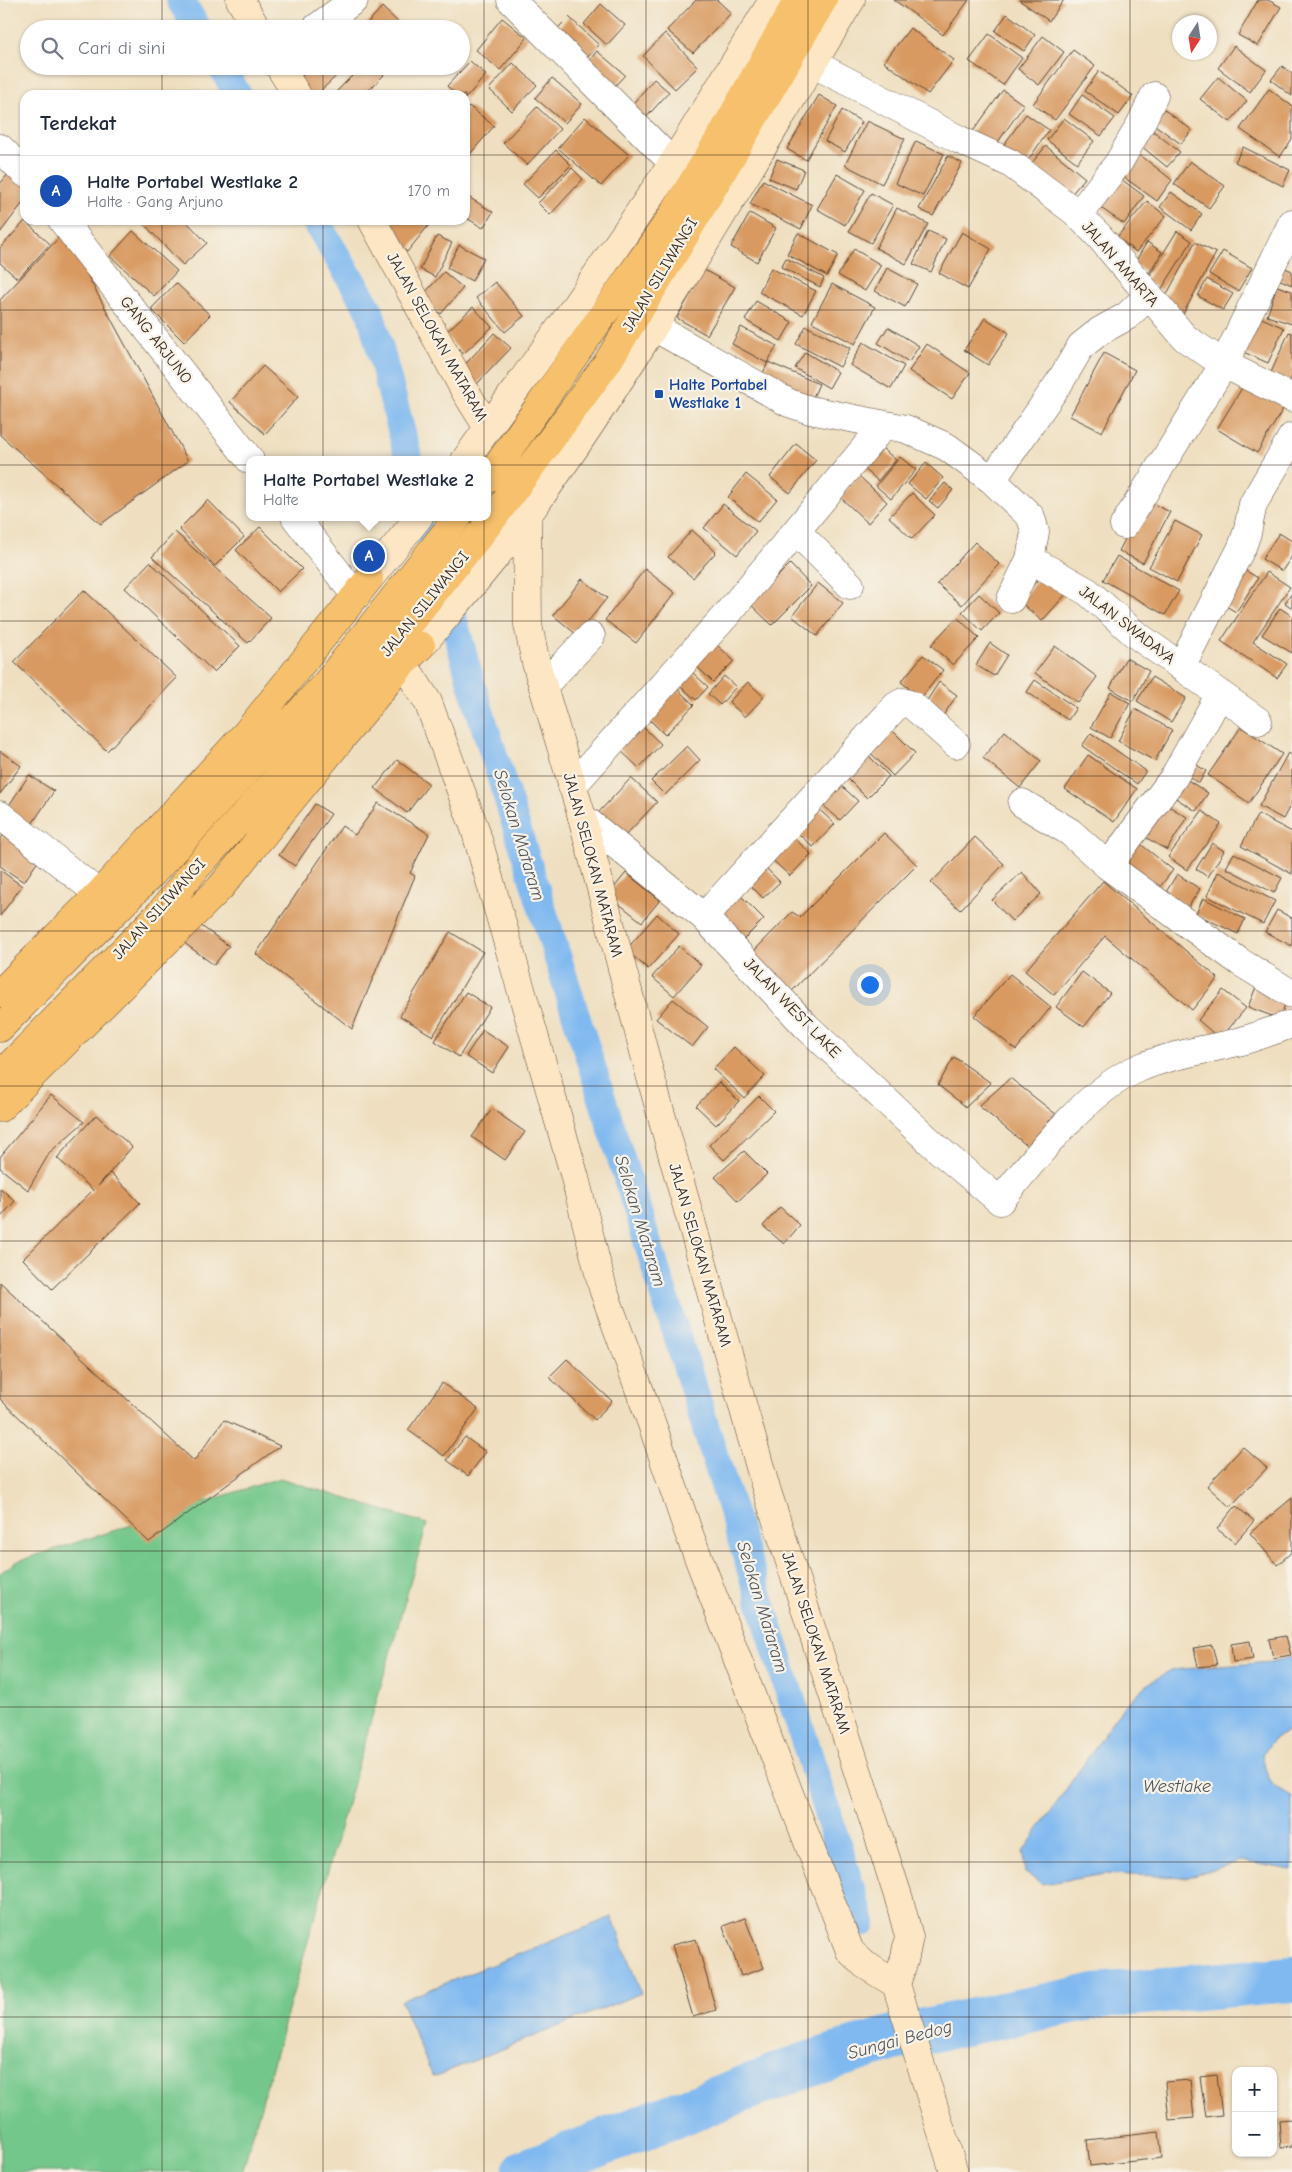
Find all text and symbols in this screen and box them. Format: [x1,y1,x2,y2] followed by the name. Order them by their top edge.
[1172,15,1217,60] north arrow
[20,20,470,75] search box
[38,34,66,62] icon: search
[78,37,165,59] text: Cari di sini
[40,111,116,135] text: Terdekat
[87,171,298,193] text: Halte Portabel Westlake 2
[52,182,60,200] text: A
[408,182,450,200] text: 170 m
[87,193,223,211] text: Halte · Gang Arjuno
[619,215,701,335] street label: JALAN SILIWANGI
[1078,218,1162,310] street label: JALAN AMARTA
[383,249,491,425] street label: JALAN SELOKAN MATARAM
[116,293,196,387] street label: GANG ARJUNO
[669,376,767,412] place label: Halte Portabel Westlake 1
[653,388,665,400] marker: Halte Portabel Westlake 1
[246,456,491,521] popup
[263,469,474,491] text: Halte Portabel Westlake 2
[263,491,298,509] text: Halte
[353,537,385,575] pin: A
[377,548,473,660] street label: JALAN SILIWANGI
[1076,582,1178,668] street label: JALAN SWADAYA
[489,767,549,903] water label: Selokan Mataram
[560,771,626,959] street label: JALAN SELOKAN MATARAM
[109,855,209,963] street label: JALAN SILIWANGI
[740,954,844,1062] street label: JALAN WEST LAKE
[857,972,883,998] your location
[610,1153,670,1289] water label: Selokan Mataram
[665,1161,735,1349] street label: JALAN SELOKAN MATARAM
[732,1539,792,1675] water label: Selokan Mataram
[778,1550,854,1736] street label: JALAN SELOKAN MATARAM
[1143,1776,1211,1797] water label: Westlake
[846,2016,954,2064] water label: Sungai Bedog
[1232,2067,1277,2157] map controls
[1232,2067,1277,2112] button: +
[1232,2112,1277,2157] button: −

